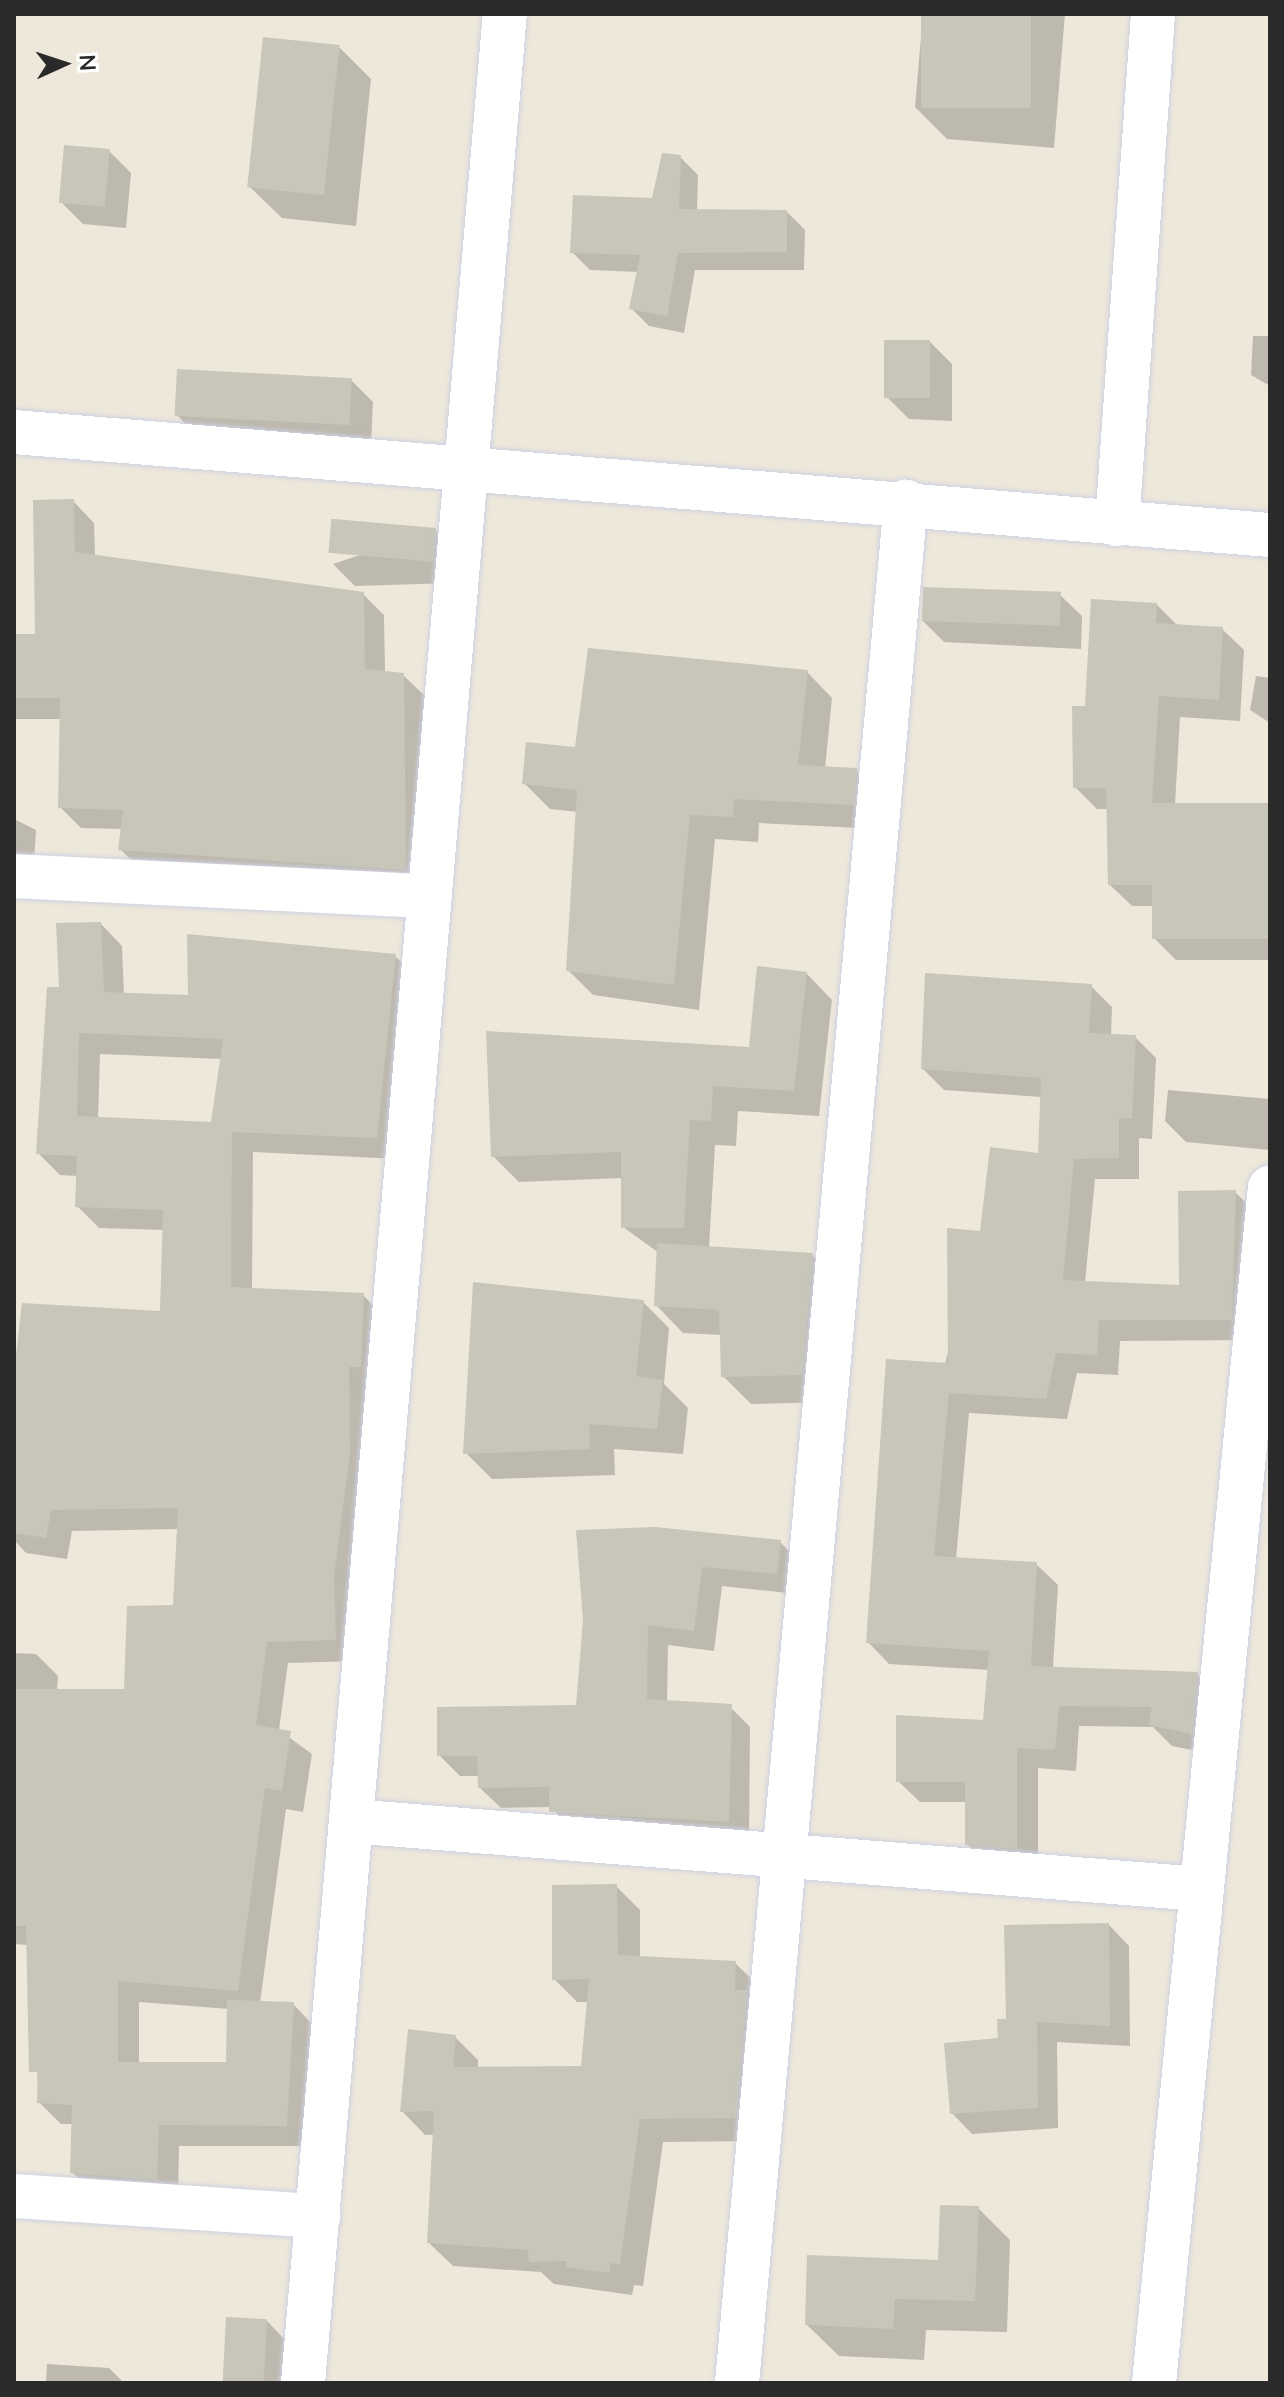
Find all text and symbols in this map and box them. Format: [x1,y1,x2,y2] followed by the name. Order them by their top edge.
[24,24,104,104] north arrow
[74,54,102,72] text: N

